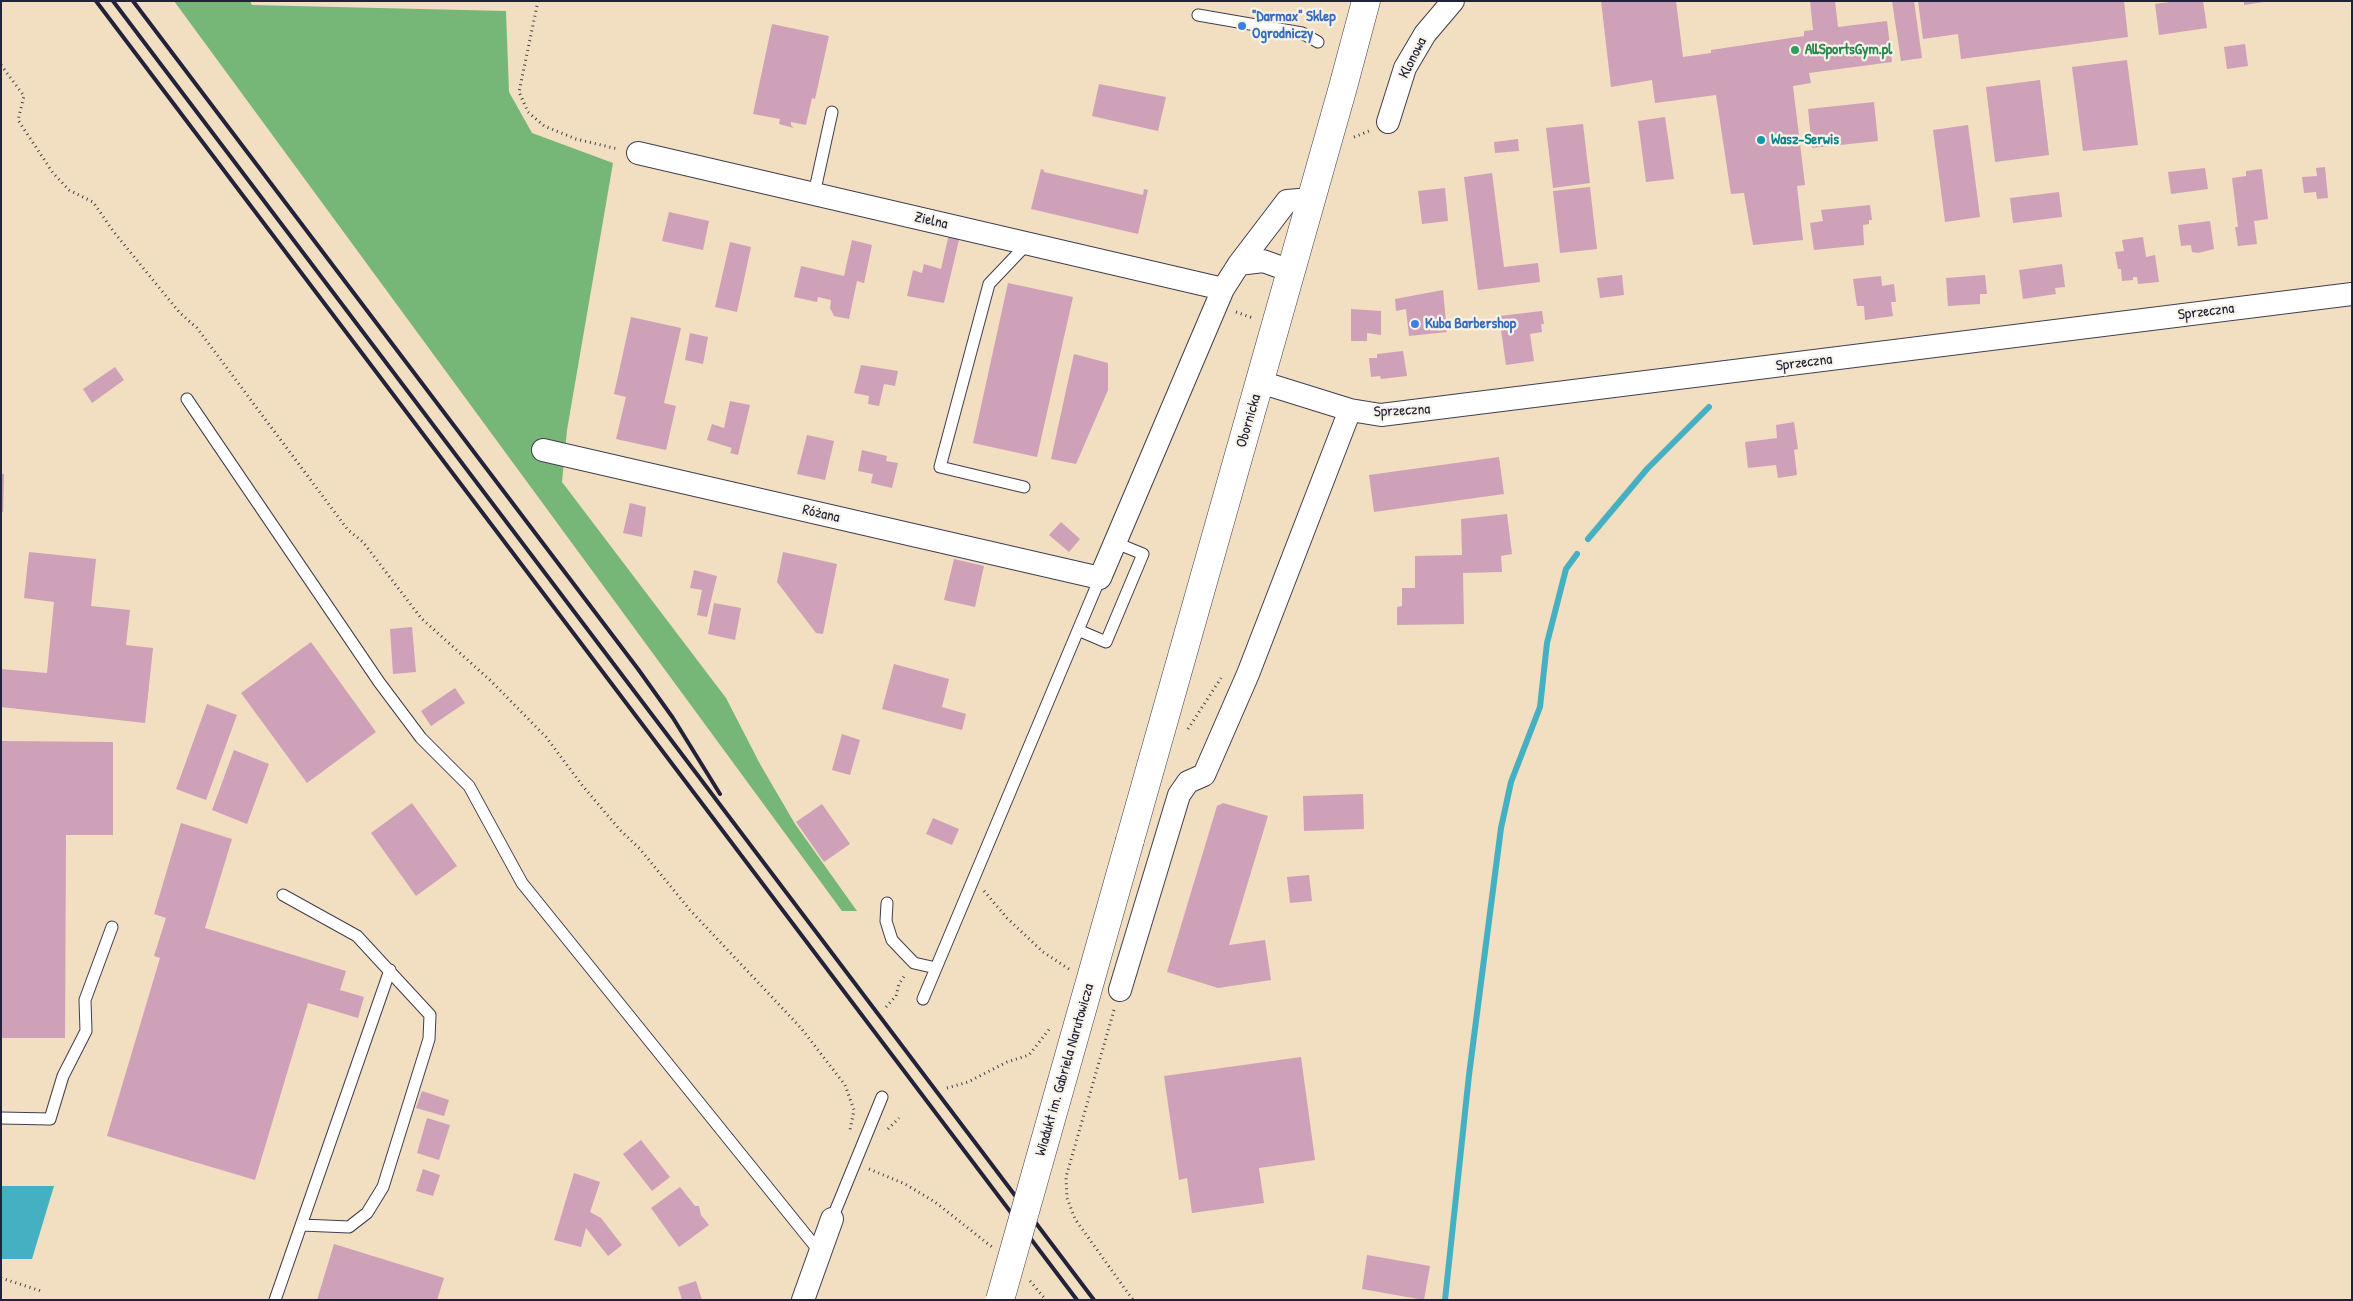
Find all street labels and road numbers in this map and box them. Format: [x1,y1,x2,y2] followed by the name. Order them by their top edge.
[1395,35,1431,81] street label: Klonowa
[913,208,949,234] street label: Zielna
[2177,300,2235,324] street label: Sprzeczna
[1775,351,1833,375] street label: Sprzeczna
[1233,392,1265,450] street label: Obornicka
[1373,401,1431,421] street label: Sprzeczna
[801,501,841,527] street label: Różana
[1032,982,1098,1158] street label: Wiadukt im. Gabriela Narutowicza

